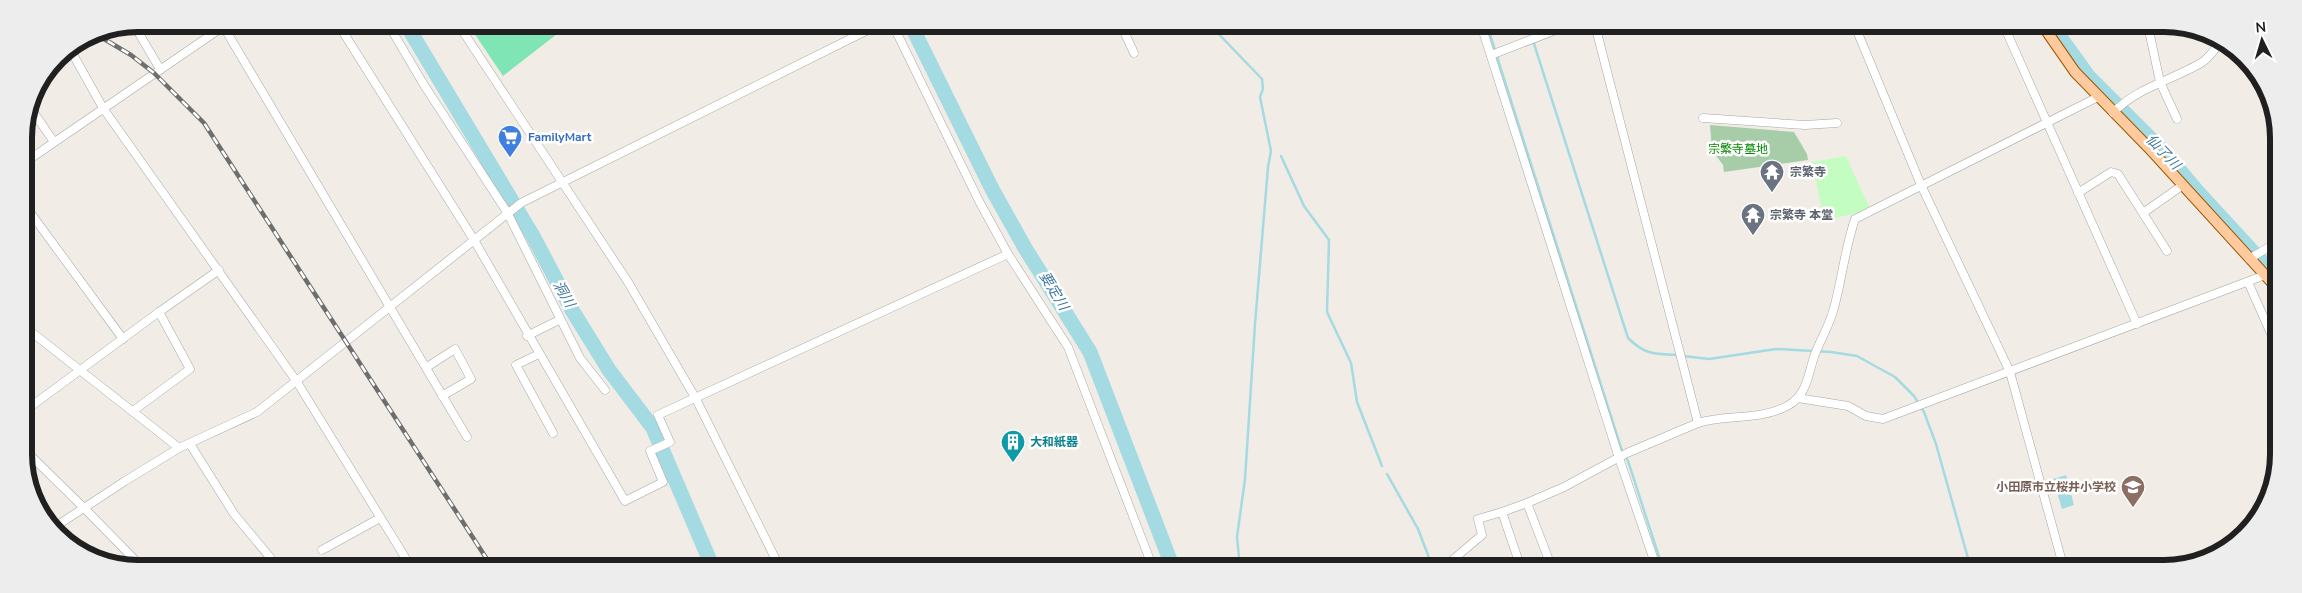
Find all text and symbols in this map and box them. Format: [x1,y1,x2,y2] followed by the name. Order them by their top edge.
[2237,15,2287,65] north arrow
[2255,18,2267,37] text: N
[497,124,523,158] supermarket icon: FamilyMart
[528,129,592,145] place label: FamilyMart
[2142,130,2186,175] water label: 仙了川
[1708,141,1768,157] park label: 宗繁寺墓地
[1759,159,1785,193] temple icon: 宗繁寺
[1790,164,1826,180] place label: 宗繁寺
[1740,202,1766,236] temple icon: 宗繁寺 本堂
[1770,207,1833,223] place label: 宗繁寺 本堂
[1035,268,1074,316] water label: 要定川
[549,277,580,313] water label: 洞川
[1000,429,1026,463] building icon: 大和紙器
[1030,434,1079,450] place label: 大和紙器
[2120,474,2146,508] school or university icon: 小田原市立桜井小学校
[1996,479,2116,495] place label: 小田原市立桜井小学校

